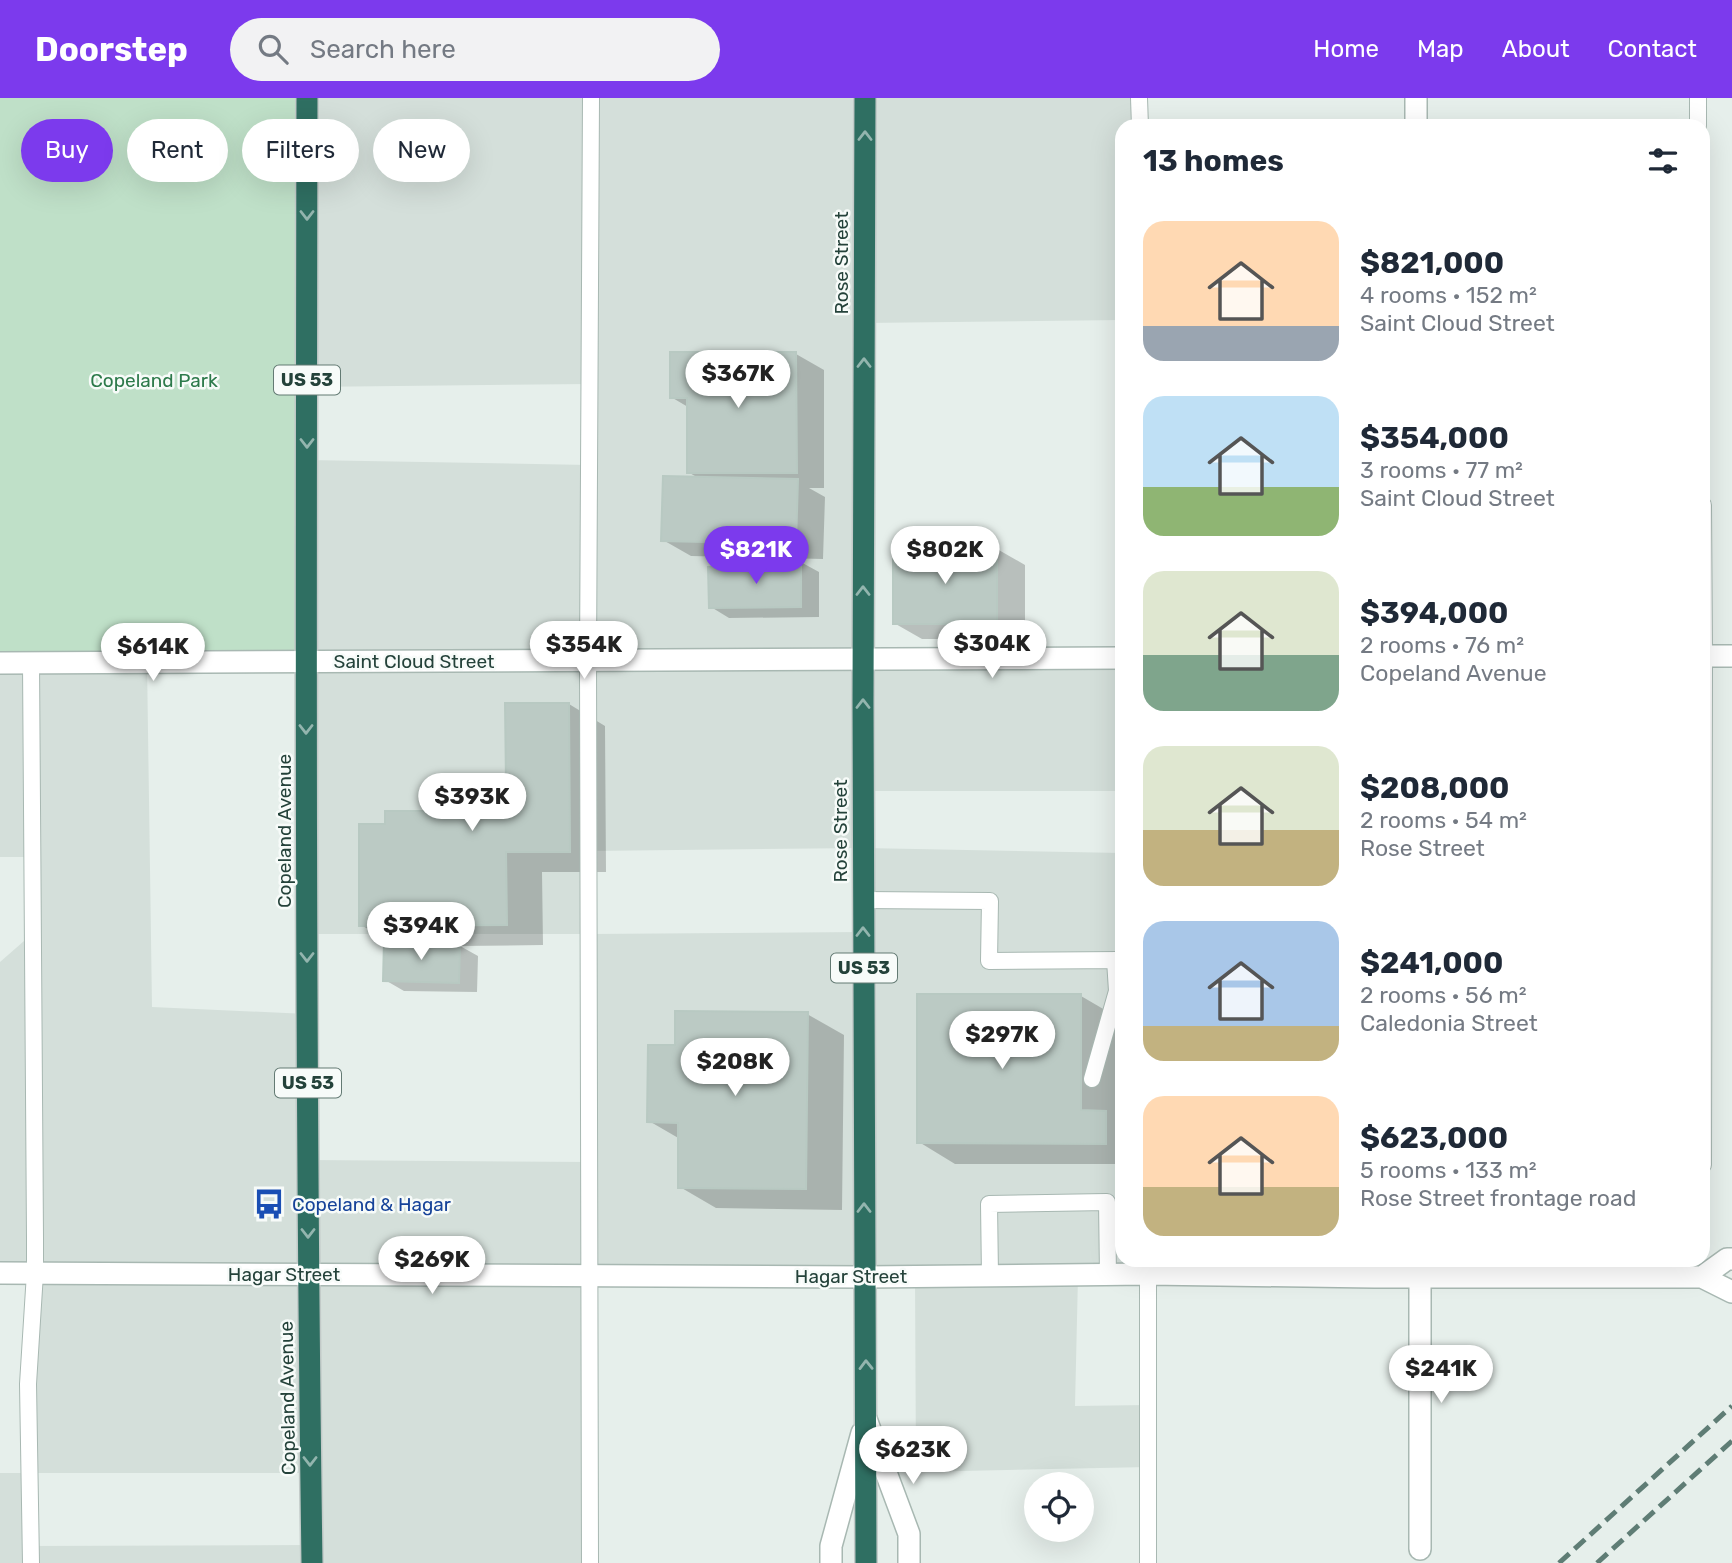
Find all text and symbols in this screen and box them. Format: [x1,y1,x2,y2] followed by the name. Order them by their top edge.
[230,18,720,81] search box
[35,30,188,69] text: Doorstep
[254,30,292,68] icon: search
[310,34,456,65] text: Search here
[1313,35,1379,63] text: Home
[1417,35,1464,63] text: Map
[1502,35,1570,63] text: About
[1608,35,1697,63] text: Contact
[21,119,113,182] chip: Buy
[127,119,228,182] chip: Rent
[242,119,359,182] chip: Filters
[373,119,470,182] chip: New
[857,130,873,140] one-way arrow
[1644,142,1682,180] icon: filters
[1143,143,1284,179] text: 13 homes
[299,210,315,221] one-way arrow
[830,211,853,315] street label: Rose Street
[1360,245,1504,281] text: $821,000
[1199,249,1283,333] icon: home
[1360,281,1537,309] text: 4 rooms · 152 m²
[1360,309,1555,337] text: Saint Cloud Street
[689,350,787,410] pin: $367K
[856,357,872,368] one-way arrow
[701,359,775,387] text: $367K
[274,366,340,394] road number: US 53
[90,369,218,392] park label: Copeland Park
[1360,420,1509,456] text: $354,000
[1199,424,1283,508] icon: home
[299,438,315,448] one-way arrow
[1360,456,1523,484] text: 3 rooms · 77 m²
[1360,484,1555,512] text: Saint Cloud Street
[707,526,805,586] pin: $821K
[896,526,994,586] pin: $802K
[720,535,792,563] text: $821K
[907,535,983,563] text: $802K
[855,585,871,595] one-way arrow
[1360,595,1508,631] text: $394,000
[1199,599,1283,683] icon: home
[943,620,1041,680] pin: $304K
[535,622,633,681] pin: $354K
[104,624,202,683] pin: $614K
[953,629,1031,657] text: $304K
[546,630,622,658] text: $354K
[1360,631,1524,659] text: 2 rooms · 76 m²
[117,632,189,660] text: $614K
[334,650,495,673] street label: Saint Cloud Street
[1360,659,1547,687] text: Copeland Avenue
[855,699,871,709] one-way arrow
[298,725,314,735] one-way arrow
[273,754,296,908] street label: Copeland Avenue
[1360,770,1509,806] text: $208,000
[423,774,521,833] pin: $393K
[1199,774,1283,858] icon: home
[829,779,852,883] street label: Rose Street
[434,782,510,810] text: $393K
[1360,806,1527,834] text: 2 rooms · 54 m²
[1360,834,1485,862] text: Rose Street
[372,902,470,962] pin: $394K
[383,911,459,939] text: $394K
[855,926,871,937] one-way arrow
[1360,945,1503,981] text: $241,000
[1199,949,1283,1033] icon: home
[299,952,315,963] one-way arrow
[831,954,897,982] road number: US 53
[1360,981,1527,1009] text: 2 rooms · 56 m²
[1360,1009,1538,1037] text: Caledonia Street
[953,1012,1051,1071] pin: $297K
[965,1020,1039,1048] text: $297K
[686,1038,784,1098] pin: $208K
[697,1047,773,1075] text: $208K
[275,1068,341,1098] road number: US 53
[1360,1120,1508,1156] text: $623,000
[1199,1124,1283,1208] icon: home
[1360,1156,1537,1184] text: 5 rooms · 133 m²
[1360,1184,1636,1212] text: Rose Street frontage road
[252,1187,286,1221] bus stop icon: Copeland & Hagar
[292,1193,452,1216] place label: Copeland & Hagar
[856,1203,872,1213] one-way arrow
[300,1229,316,1239] one-way arrow
[383,1236,481,1296] pin: $269K
[394,1245,470,1273] text: $269K
[228,1263,341,1286] street label: Hagar Street
[795,1265,908,1288] street label: Hagar Street
[275,1321,300,1475] street label: Copeland Avenue
[1392,1346,1490,1405] pin: $241K
[1405,1354,1477,1382] text: $241K
[858,1360,873,1371] one-way arrow
[864,1426,962,1486] pin: $623K
[875,1435,951,1463] text: $623K
[302,1456,318,1467] one-way arrow
[1024,1472,1094,1542] map controls
[1024,1472,1094,1542] button: locate

